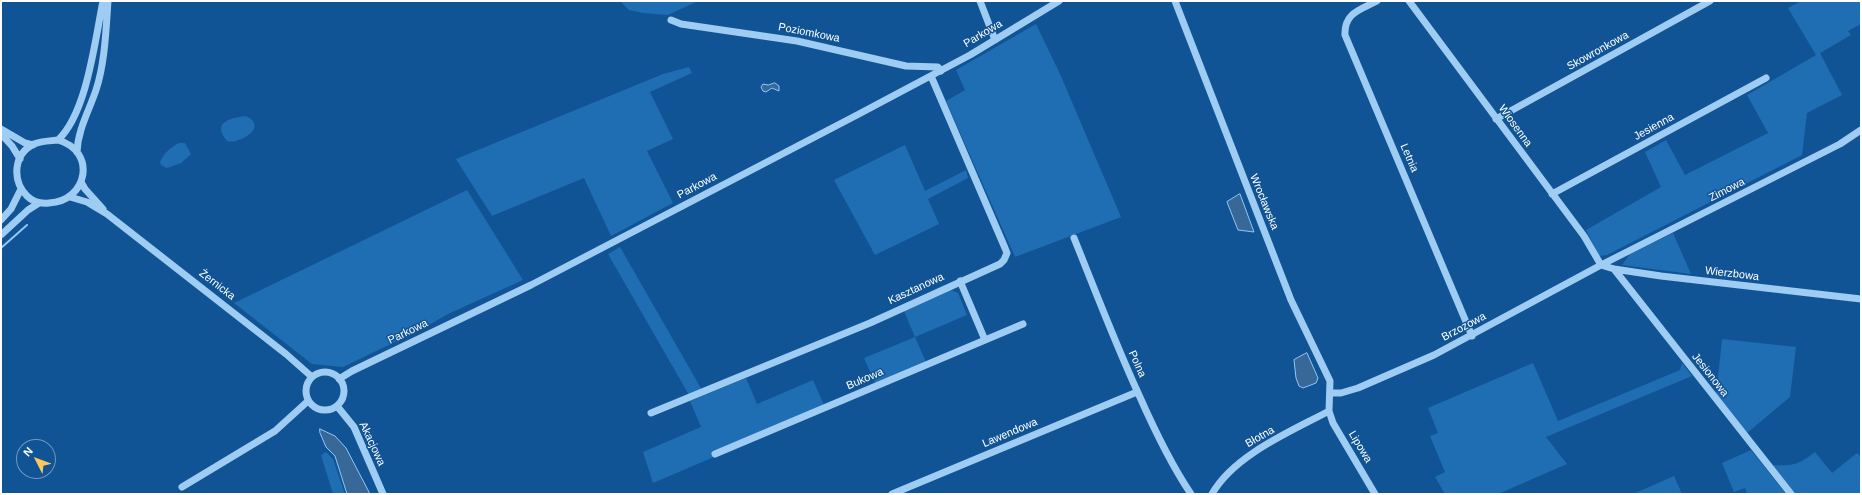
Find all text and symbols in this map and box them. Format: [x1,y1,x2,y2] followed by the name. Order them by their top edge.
[961,17,1005,51] street label: Parkowa
[777,21,841,45] street label: Poziomkowa
[1565,29,1631,73] street label: Skowronkowa
[1495,102,1535,150] street label: Wiosenna
[1632,111,1676,143] street label: Jesienna
[1397,142,1421,174] street label: Letnia
[675,170,719,202] street label: Parkowa
[1247,172,1281,232] street label: Wrocławska
[1707,175,1747,205] street label: Zimowa
[1704,264,1760,284] street label: Wierzbowa
[196,267,238,303] street label: Żernicka
[886,270,946,308] street label: Kasztanowa
[1440,310,1488,344] street label: Brzozowa
[386,317,430,347] street label: Parkowa
[1125,348,1149,380] street label: Polna
[1689,350,1731,400] street label: Jesionowa
[844,365,886,393] street label: Bukowa
[980,415,1040,451] street label: Lawendowa
[356,420,388,468] street label: Akacjowa
[1243,423,1277,451] street label: Błotna
[1345,429,1375,465] street label: Lipowa
[16,439,56,479] north arrow
[21,445,35,459] text: N

